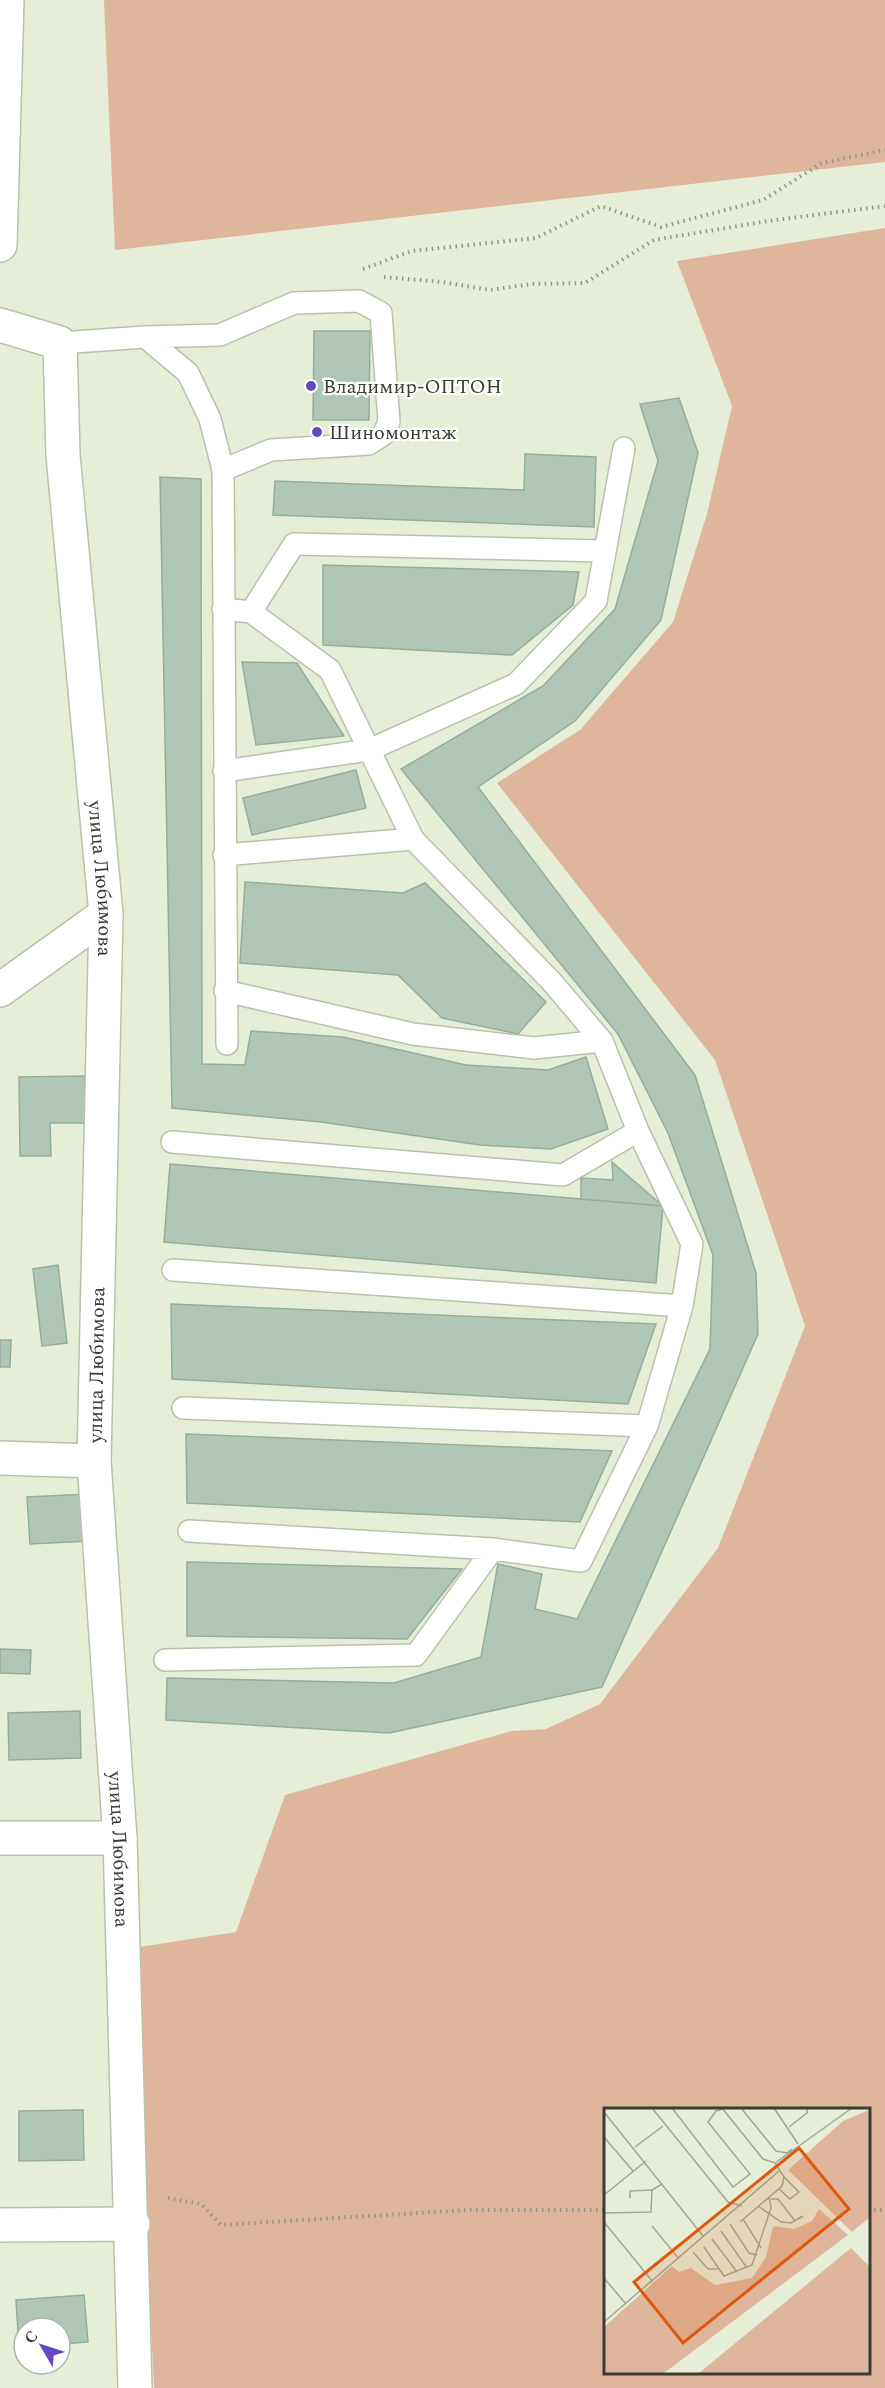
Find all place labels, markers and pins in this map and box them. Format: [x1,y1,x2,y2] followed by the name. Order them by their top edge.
[323,372,502,402] place label: Владимир-ОПТОН
[304,379,318,393] marker: Владимир-ОПТОН
[329,418,457,448] place label: Шиномонтаж
[310,425,324,439] marker: Шиномонтаж

